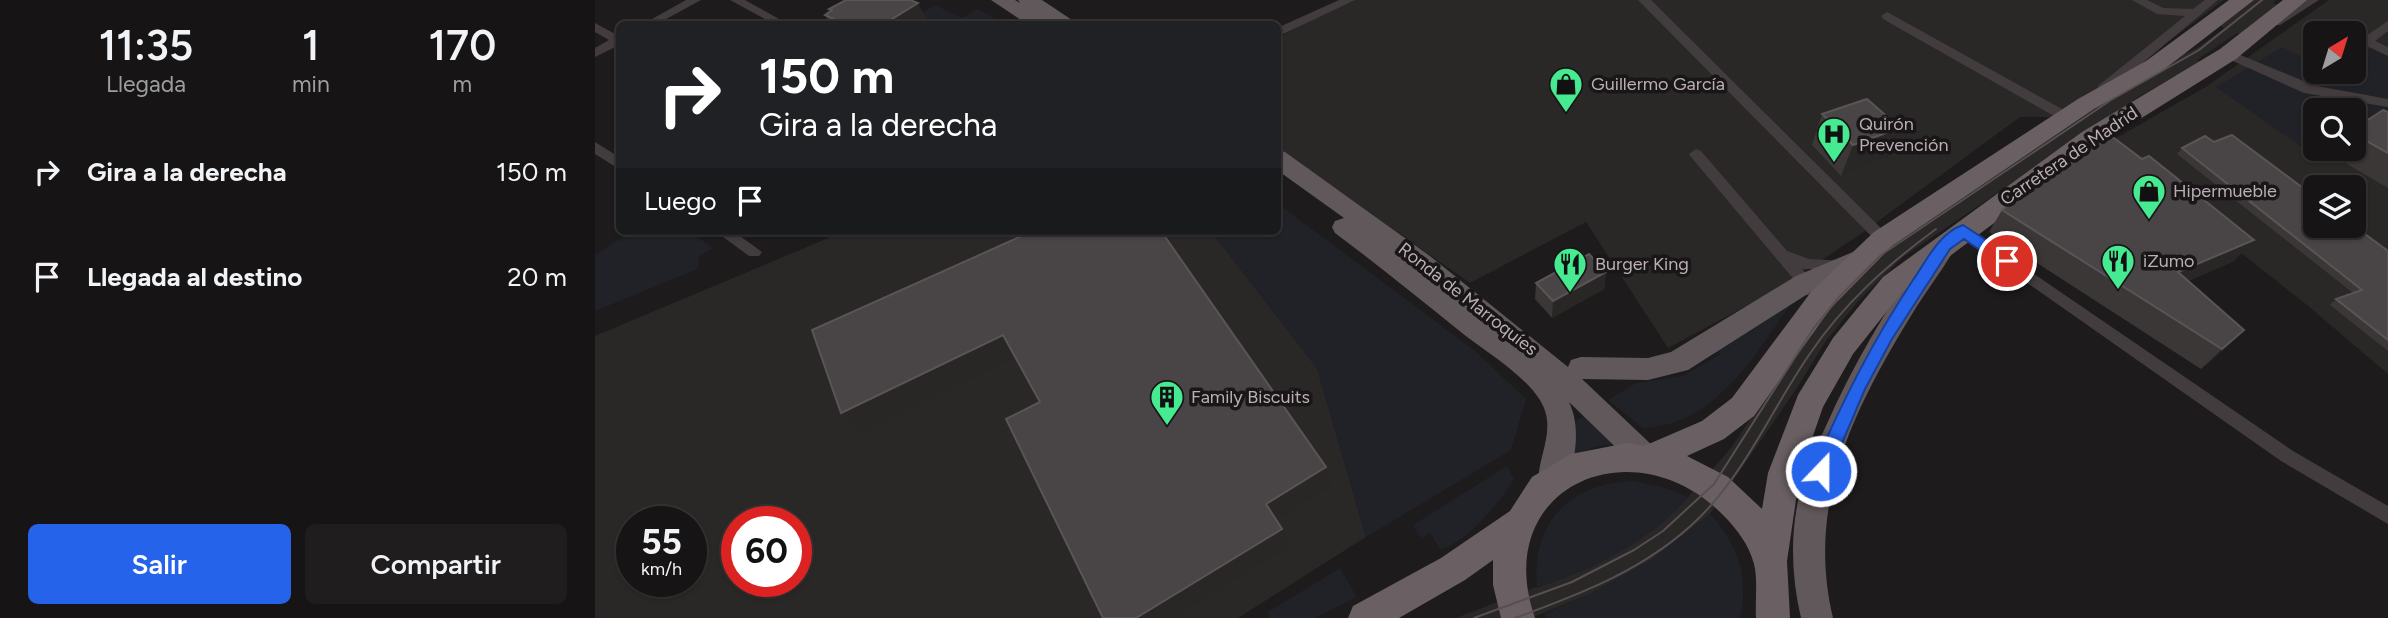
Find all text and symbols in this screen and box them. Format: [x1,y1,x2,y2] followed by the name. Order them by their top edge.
[99,20,193,71] text: 11:35
[302,20,320,71] text: 1
[429,20,496,71] text: 170
[2303,21,2366,84] north arrow
[2303,21,2366,238] map controls
[759,46,894,105] text: 150 m
[644,49,735,140] icon: right
[1547,65,1585,114] shop icon: Guillermo García
[106,70,186,98] text: Llegada
[292,70,330,98] text: min
[453,70,472,98] text: m
[1591,73,1725,95] place label: Guillermo García
[2303,98,2366,161] button: search
[1996,102,2142,210] street label: Carretera de Madrid
[759,106,997,144] text: Gira a la derecha
[1859,113,1948,156] place label: Quirón Prevención
[1815,115,1853,164] hospital icon: Quirón Prevención
[28,153,66,191] icon: right
[87,156,287,188] text: Gira a la derecha
[496,156,567,188] text: 150 m
[2130,172,2168,221] shop icon: Hipermueble
[2303,175,2366,238] button: layers
[2173,180,2277,202] place label: Hipermueble
[731,182,769,220] icon: arrive
[644,185,717,217] text: Luego
[1977,231,2037,291] pin
[1394,238,1542,360] street label: Ronda de Marroquíes
[1988,242,2026,280] icon: arrive
[2099,242,2137,291] restaurant icon: iZumo
[1551,245,1589,294] restaurant icon: Burger King
[2143,250,2195,272] place label: iZumo
[1595,253,1689,275] place label: Burger King
[28,258,66,296] icon: arrive
[87,261,302,293] text: Llegada al destino
[507,261,567,293] text: 20 m
[1148,378,1186,427] building icon: Family Biscuits
[1191,386,1310,408] place label: Family Biscuits
[1784,434,1858,508] position arrow
[721,506,812,597] speed limit sign: 60
[641,521,682,563] text: 55
[28,524,291,604] button: Salir
[305,524,567,604] button: Compartir
[641,558,682,580] text: km/h

